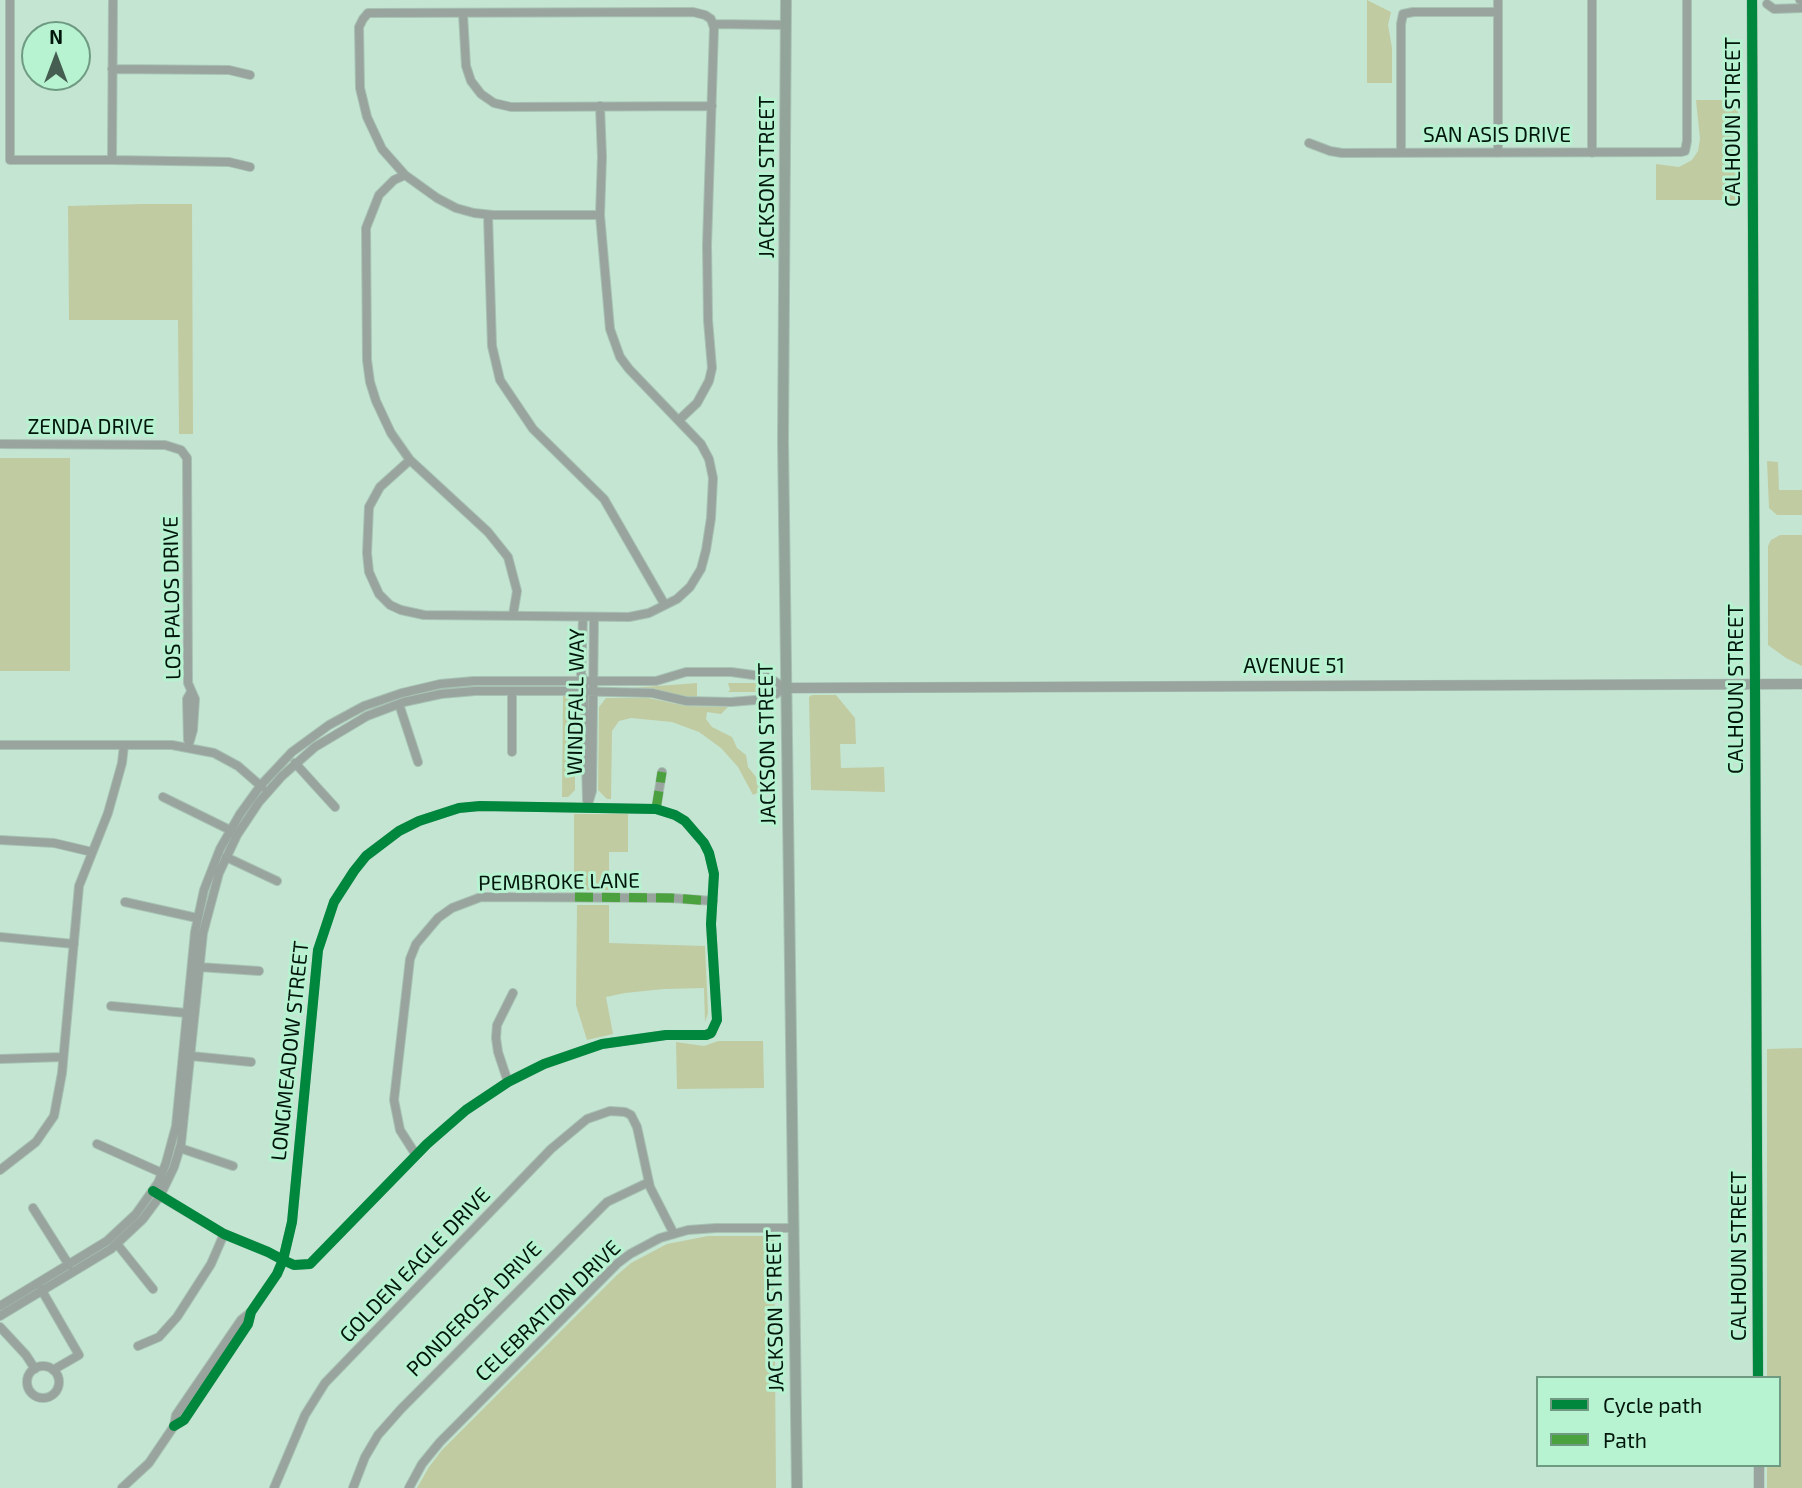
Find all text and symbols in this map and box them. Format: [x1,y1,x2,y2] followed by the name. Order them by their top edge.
[21,21,91,91] north arrow
[49,25,63,48] text: N
[1720,37,1746,207] street label: CALHOUN STREET
[754,96,780,258] street label: JACKSON STREET
[1423,122,1571,148] street label: SAN ASIS DRIVE
[27,414,155,440] street label: ZENDA DRIVE
[158,516,186,680] street label: LOS PALOS DRIVE
[1723,604,1749,774] street label: CALHOUN STREET
[562,628,590,776] street label: WINDFALL WAY
[1243,653,1345,679] street label: AVENUE 51
[753,663,781,825] street label: JACKSON STREET
[478,868,640,896] street label: PEMBROKE LANE
[266,940,314,1162] street label: LONGMEADOW STREET
[1726,1171,1752,1341] street label: CALHOUN STREET
[335,1182,495,1348] street label: GOLDEN EAGLE DRIVE
[761,1230,789,1392] street label: JACKSON STREET
[470,1235,626,1387] street label: CELEBRATION DRIVE
[401,1236,547,1382] street label: PONDEROSA DRIVE
[1536,1376,1781,1467] legend
[1603,1392,1702,1417] text: Cycle path
[1603,1427,1647,1452] text: Path

